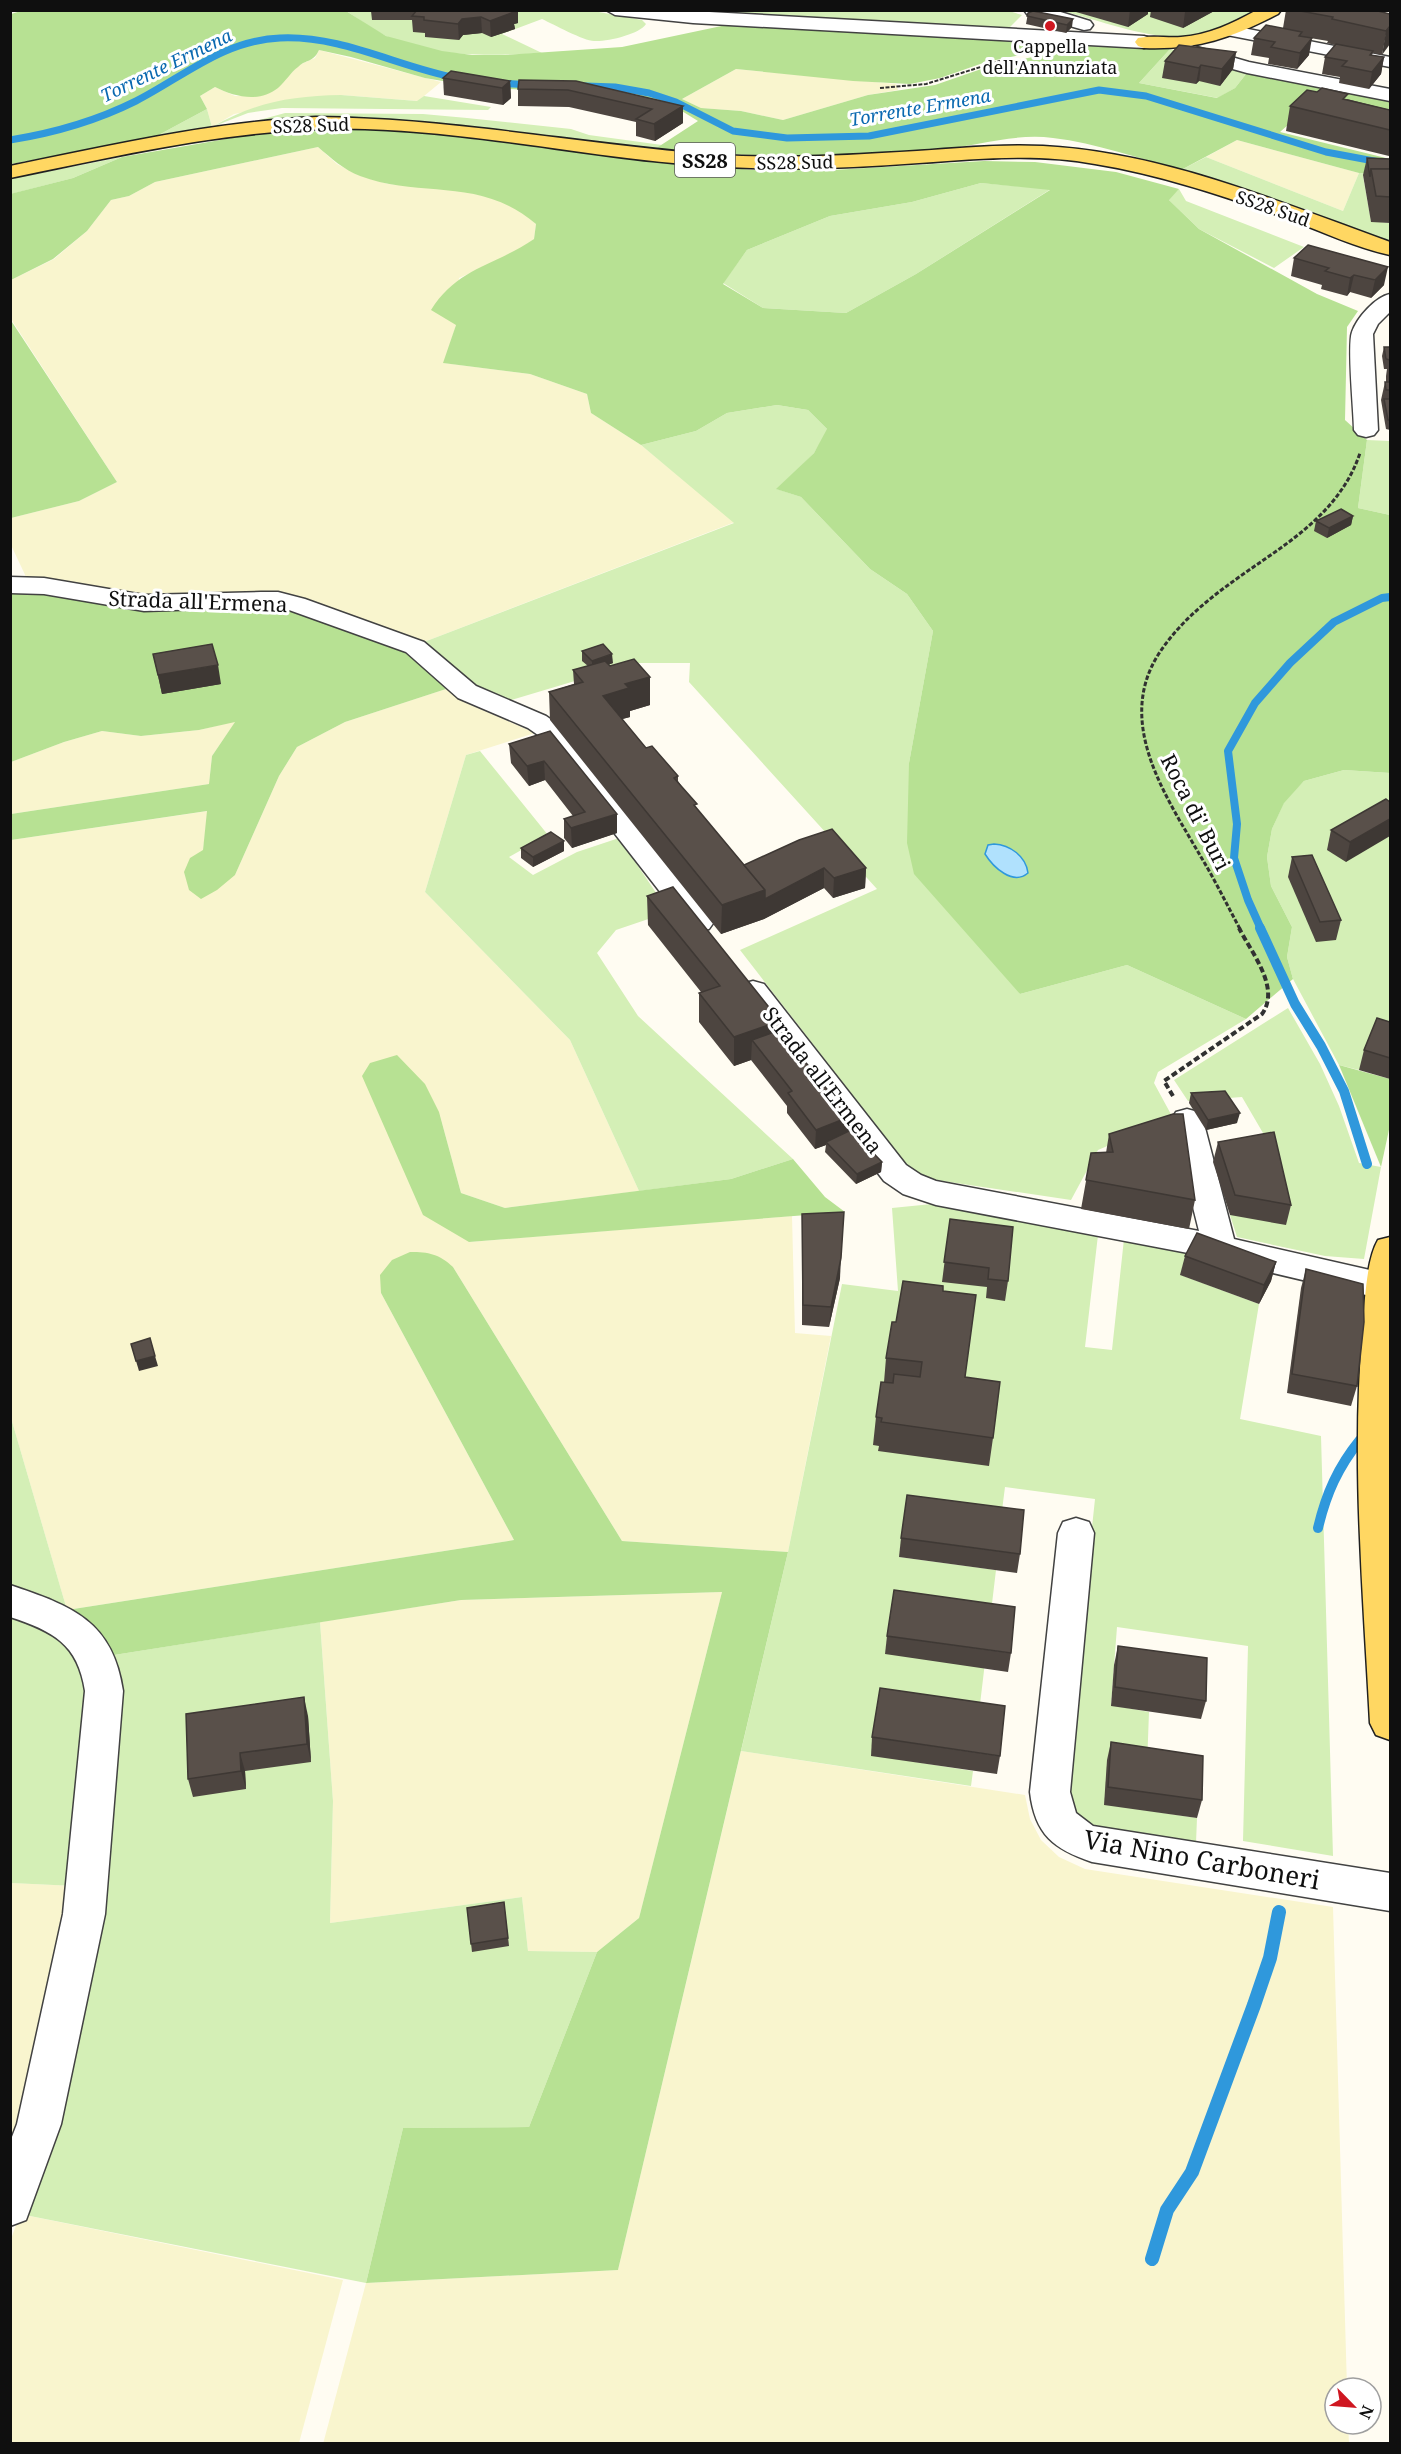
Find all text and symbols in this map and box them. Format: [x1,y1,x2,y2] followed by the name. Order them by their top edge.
[1043,19,1057,33] marker: Cappella dell'Annunziata
[96,23,236,107] water label: Torrente Ermena
[983,34,1117,79] place label: Cappella dell'Annunziata
[848,83,993,131] water label: Torrente Ermena
[272,112,350,138] street label: SS28 Sud
[675,143,735,177] road number: SS28
[756,149,834,175] street label: SS28 Sud
[1233,184,1313,232] street label: SS28 Sud
[108,584,288,618] street label: Strada all'Ermena
[1155,749,1237,875] street label: Roca di' Buri
[757,1001,889,1159] street label: Strada all'Ermena
[1081,1821,1323,1897] street label: Via Nino Carboneri
[1323,2376,1383,2436] north arrow
[1354,2402,1379,2423] text: N

